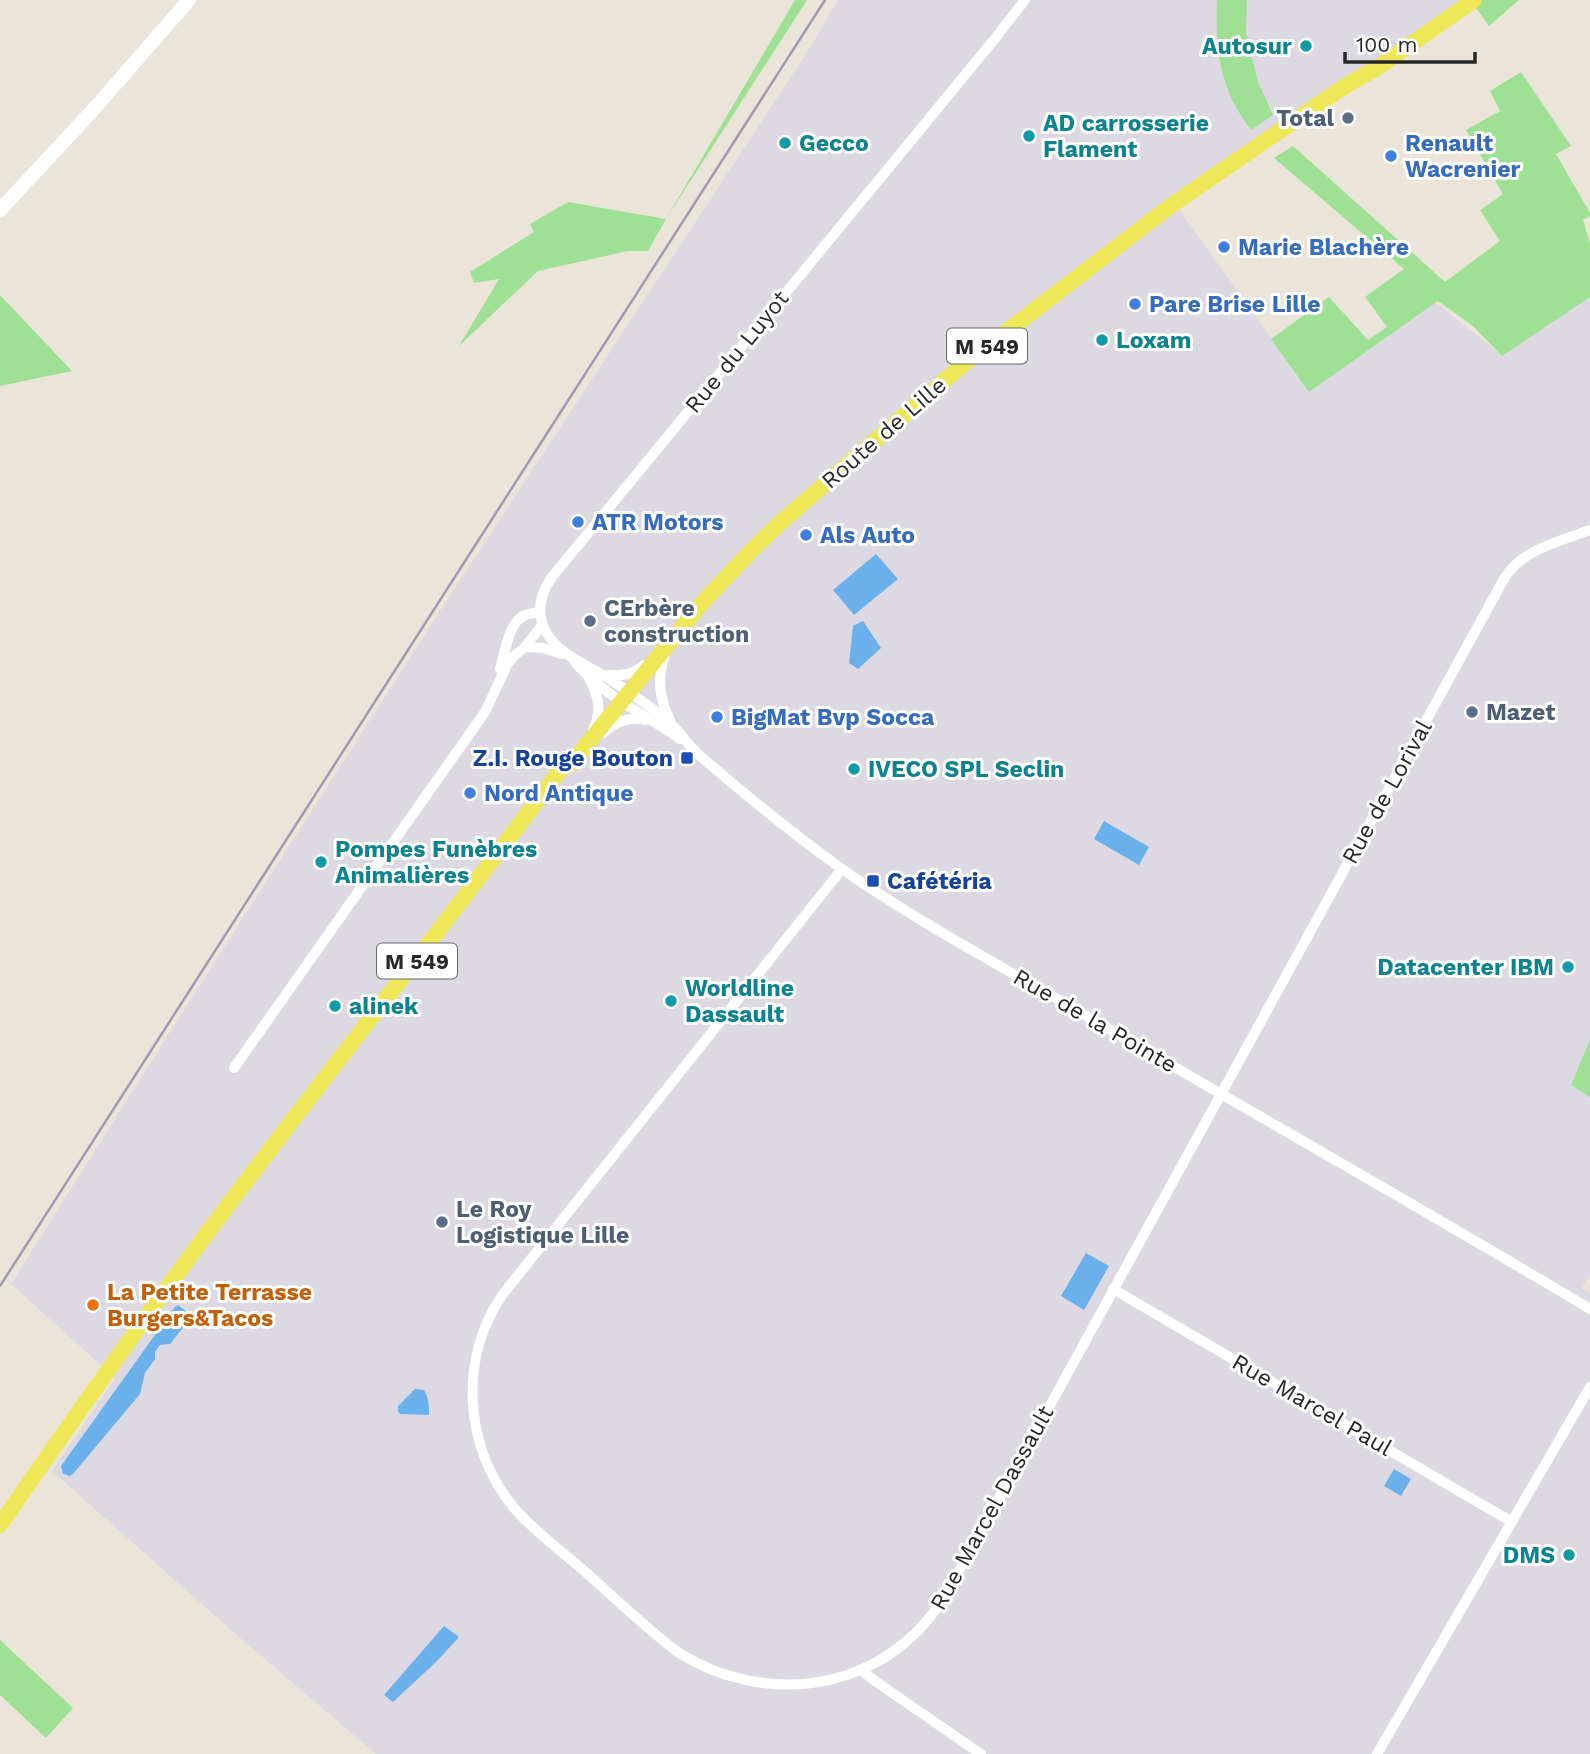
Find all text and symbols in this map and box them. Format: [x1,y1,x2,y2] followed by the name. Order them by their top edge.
[1345,21,1474,65] scale bar
[1356,32,1418,57] text: 100 m
[1202,33,1292,60] place label: Autosur
[1298,38,1314,54] marker: Autosur
[1276,105,1334,132] place label: Total
[1043,110,1209,163] place label: AD carrosserie Flament
[1340,110,1356,126] marker: Total
[1021,128,1037,144] marker: AD carrosserie Flament
[799,130,869,157] place label: Gecco
[1405,130,1521,183] place label: Renault Wacrenier
[777,135,793,151] marker: Gecco
[1383,148,1399,164] marker: Renault Wacrenier
[1238,234,1409,261] place label: Marie Blachère
[1216,239,1232,255] marker: Marie Blachère
[679,285,795,419] street label: Rue du Luyot
[1149,291,1321,318] place label: Pare Brise Lille
[1127,296,1143,312] marker: Pare Brise Lille
[1116,327,1191,354] place label: Loxam
[947,328,1027,364] road number: M 549
[1094,332,1110,348] marker: Loxam
[816,372,952,494] street label: Route de Lille
[592,509,723,536] place label: ATR Motors
[570,514,586,530] marker: ATR Motors
[820,522,915,549] place label: Als Auto
[798,527,814,543] marker: Als Auto
[604,595,749,648] place label: CErbère construction
[582,613,598,629] marker: CErbère construction
[1486,699,1555,726] place label: Mazet
[731,704,935,731] place label: BigMat Bvp Socca
[1464,704,1480,720] marker: Mazet
[709,709,725,725] marker: BigMat Bvp Socca
[1336,715,1438,869] street label: Rue de Lorival
[473,745,673,772] place label: Z.I. Rouge Bouton
[679,750,695,766] marker: Z.I. Rouge Bouton
[868,756,1064,783] place label: IVECO SPL Seclin
[846,761,862,777] marker: IVECO SPL Seclin
[484,780,633,807] place label: Nord Antique
[462,785,478,801] marker: Nord Antique
[335,836,537,889] place label: Pompes Funèbres Animalières
[313,854,329,870] marker: Pompes Funèbres Animalières
[887,868,992,895] place label: Cafétéria
[865,873,881,889] marker: Cafétéria
[377,944,457,978] road number: M 549
[1377,954,1554,981] place label: Datacenter IBM
[1560,959,1576,975] marker: Datacenter IBM
[1009,963,1181,1079] street label: Rue de la Pointe
[685,975,794,1028] place label: Worldline Dassault
[349,993,419,1020] place label: alinek
[663,993,679,1009] marker: Worldline Dassault
[327,998,343,1014] marker: alinek
[456,1196,629,1249] place label: Le Roy Logistique Lille
[434,1214,450,1230] marker: Le Roy Logistique Lille
[107,1279,312,1332] place label: La Petite Terrasse Burgers&Tacos
[85,1297,101,1313] marker: La Petite Terrasse Burgers&Tacos
[1227,1348,1397,1462] street label: Rue Marcel Paul
[925,1401,1060,1615] street label: Rue Marcel Dassault
[1503,1542,1555,1569] place label: DMS
[1561,1547,1577,1563] marker: DMS

